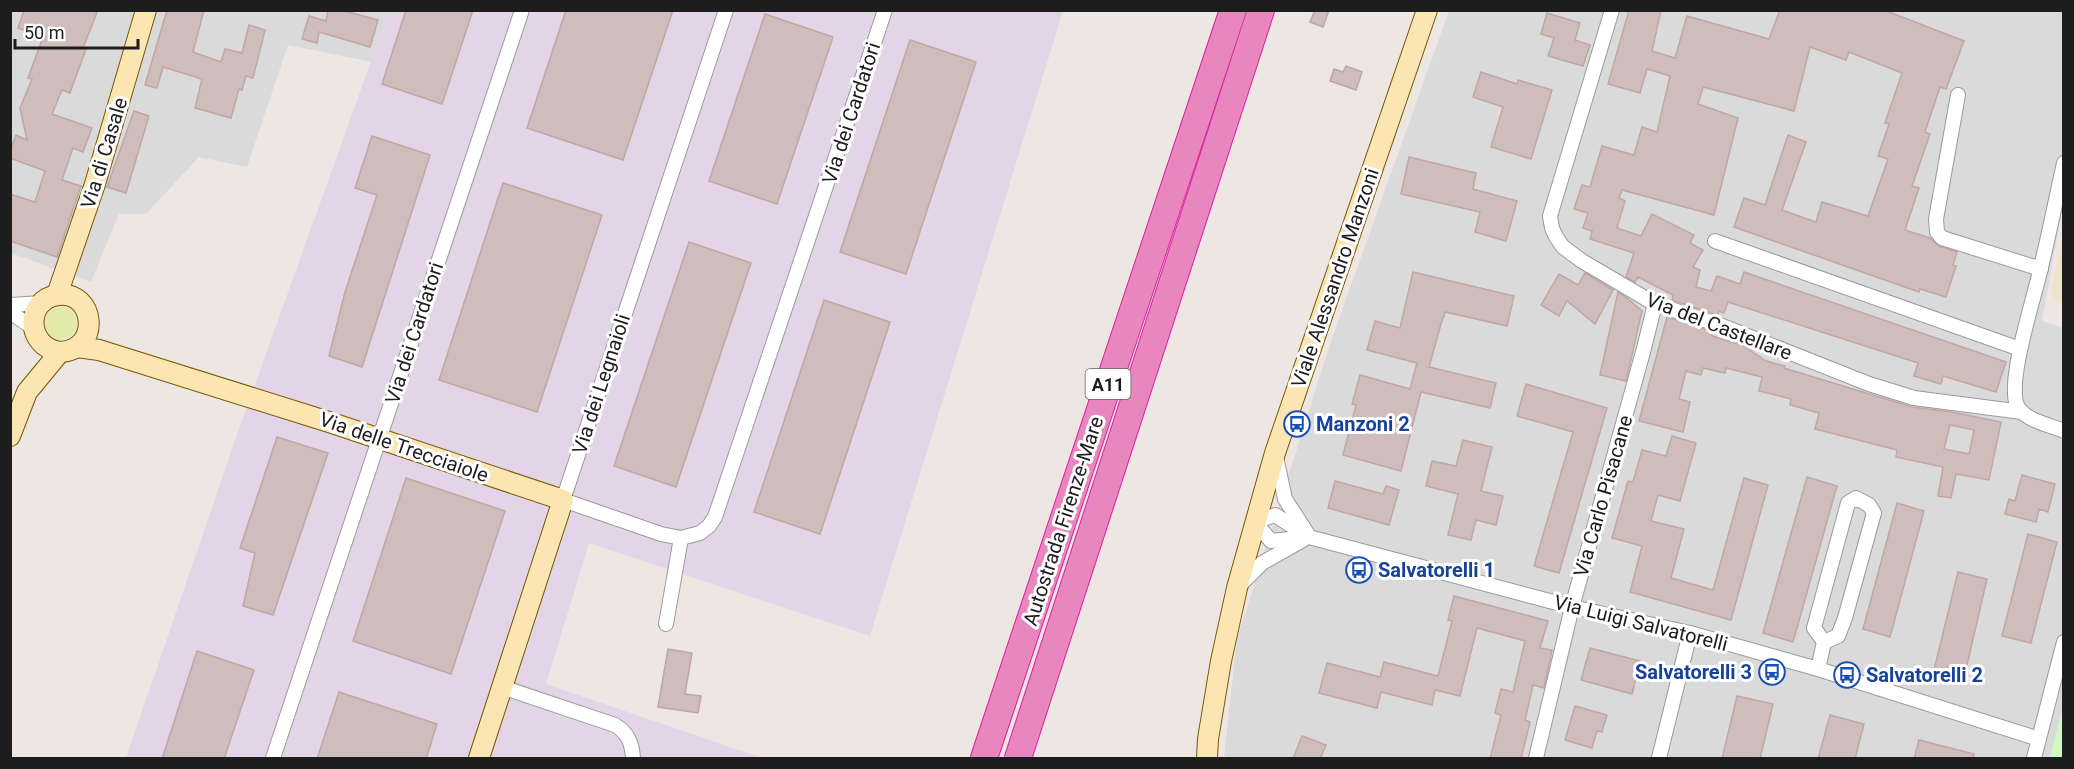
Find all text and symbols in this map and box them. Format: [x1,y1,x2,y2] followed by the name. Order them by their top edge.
[15,12,138,50] scale bar
[24,22,64,43] text: 50 m
[817,39,885,187] street label: Via dei Cardatori
[76,94,132,212] street label: Via di Casale
[1286,165,1384,391] street label: Viale Alessandro Manzoni
[380,259,448,407] street label: Via dei Cardatori
[1643,287,1795,365] street label: Via del Castellare
[567,311,635,457] street label: Via dei Legnaioli
[1086,369,1130,399] road number: A11
[316,407,492,487] street label: Via delle Trecciaiole
[1282,409,1312,439] bus stop icon: Manzoni 2
[1316,412,1410,436] place label: Manzoni 2
[1568,412,1638,580] street label: Via Carlo Pisacane
[1018,413,1108,629] street label: Autostrada Firenze-Mare
[1344,555,1374,585] bus stop icon: Salvatorelli 1
[1378,558,1495,582] place label: Salvatorelli 1
[1552,590,1730,656] street label: Via Luigi Salvatorelli
[1757,657,1787,687] bus stop icon: Salvatorelli 3
[1635,660,1752,684] place label: Salvatorelli 3
[1832,660,1862,690] bus stop icon: Salvatorelli 2
[1866,663,1983,687] place label: Salvatorelli 2

